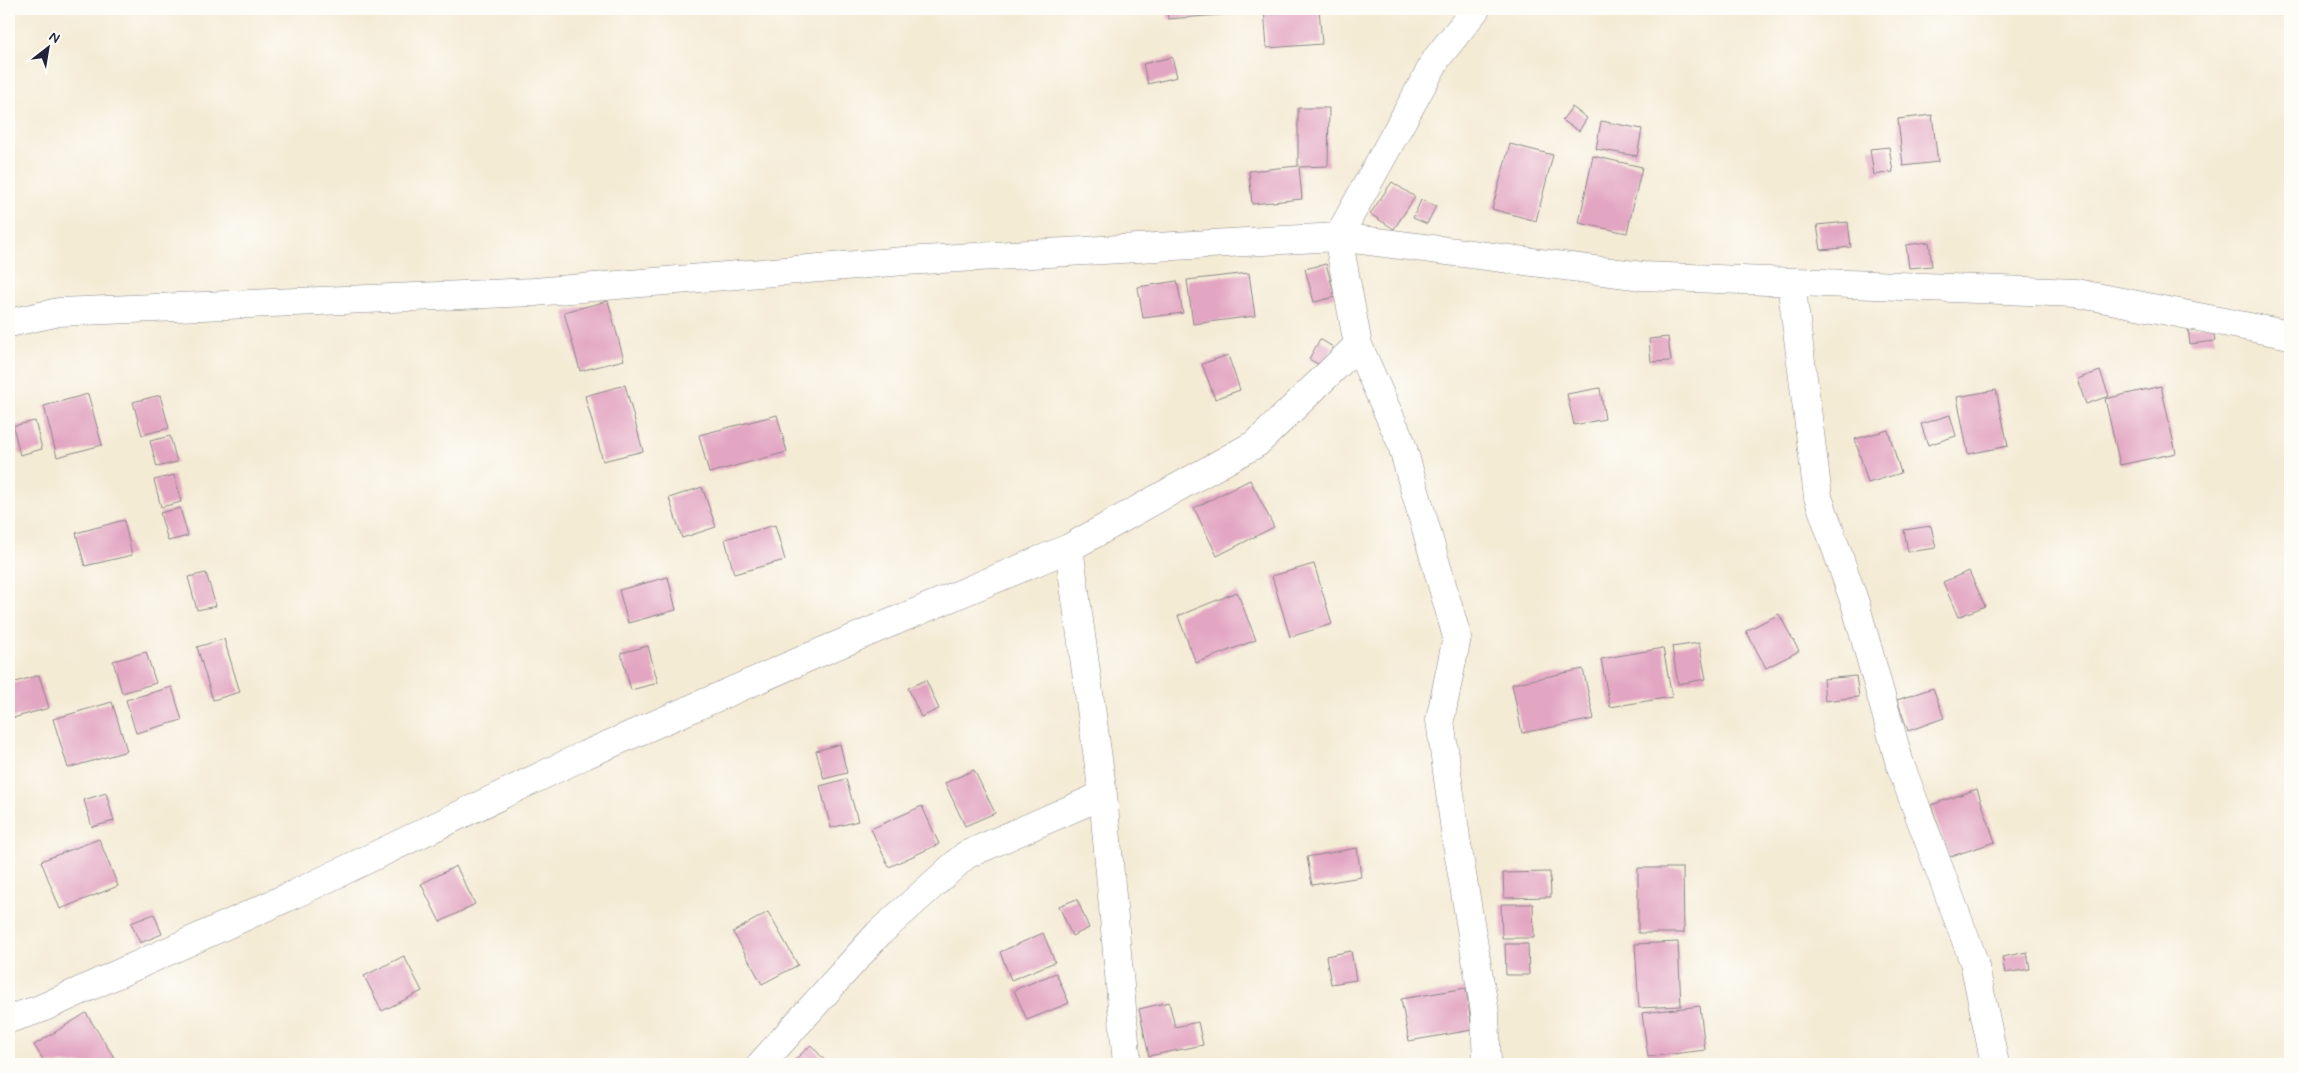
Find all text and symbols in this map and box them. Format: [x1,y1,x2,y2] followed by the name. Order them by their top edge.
[22,22,72,72] north arrow
[46,28,63,48] text: N

